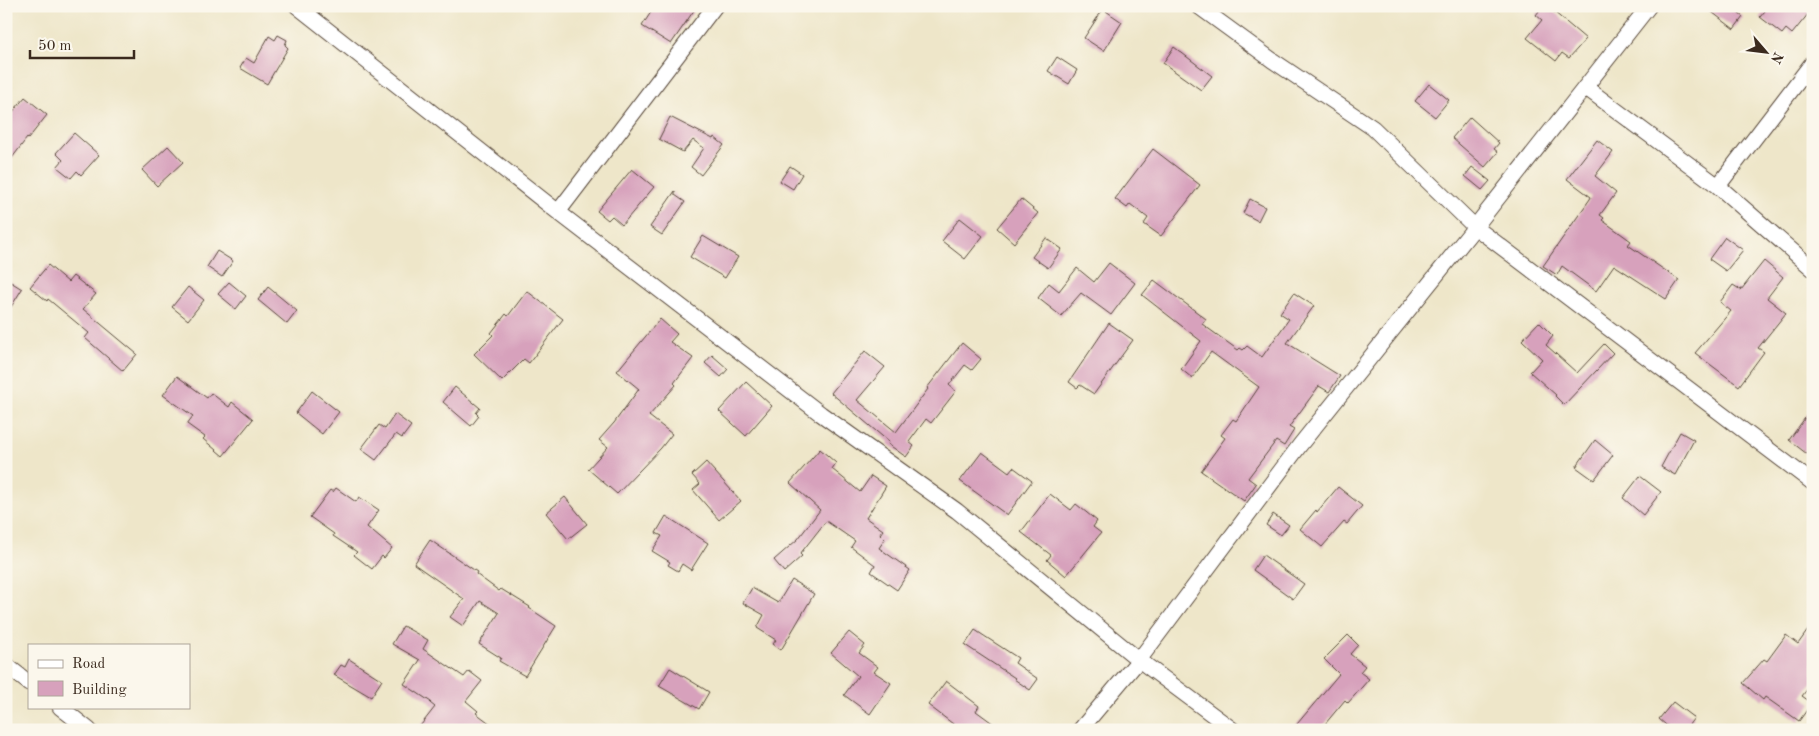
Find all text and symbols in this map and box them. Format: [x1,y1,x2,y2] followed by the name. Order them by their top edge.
[30,28,134,60] scale bar
[1742,28,1792,78] north arrow
[38,39,72,54] text: 50 m
[1768,50,1785,66] text: N
[28,644,190,708] legend
[72,657,106,672] text: Road
[72,683,127,698] text: Building

